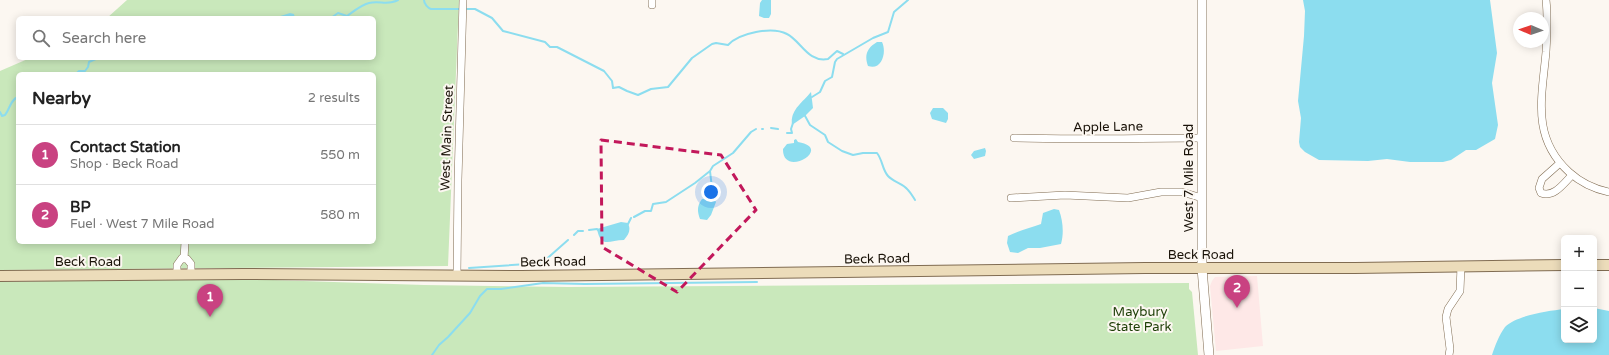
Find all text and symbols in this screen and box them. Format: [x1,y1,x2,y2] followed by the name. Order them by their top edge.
[1513,12,1549,48] north arrow
[16,16,376,60] search box
[30,27,52,49] icon: search
[62,29,146,47] text: Search here
[437,85,457,191] street label: West Main Street
[32,88,91,109] text: Nearby
[308,90,360,106] text: 2 results
[1073,118,1143,136] street label: Apple Lane
[1181,124,1197,232] street label: West 7 Mile Road
[70,138,181,156] text: Contact Station
[41,147,49,163] text: 1
[320,147,360,163] text: 550 m
[70,156,178,172] text: Shop · Beck Road
[701,182,721,202] your location
[70,198,90,216] text: BP
[41,207,49,223] text: 2
[320,207,360,223] text: 580 m
[70,216,214,232] text: Fuel · West 7 Mile Road
[1561,235,1597,343] map controls
[1561,235,1597,271] button: +
[1168,247,1234,263] street label: Beck Road
[844,250,910,268] street label: Beck Road
[520,253,586,271] street label: Beck Road
[55,254,121,270] street label: Beck Road
[1561,271,1597,307] button: −
[1224,275,1250,308] pin: 2
[197,284,223,317] pin: 1
[1108,304,1172,335] park label: Maybury State Park
[1561,307,1597,343] button: layers

